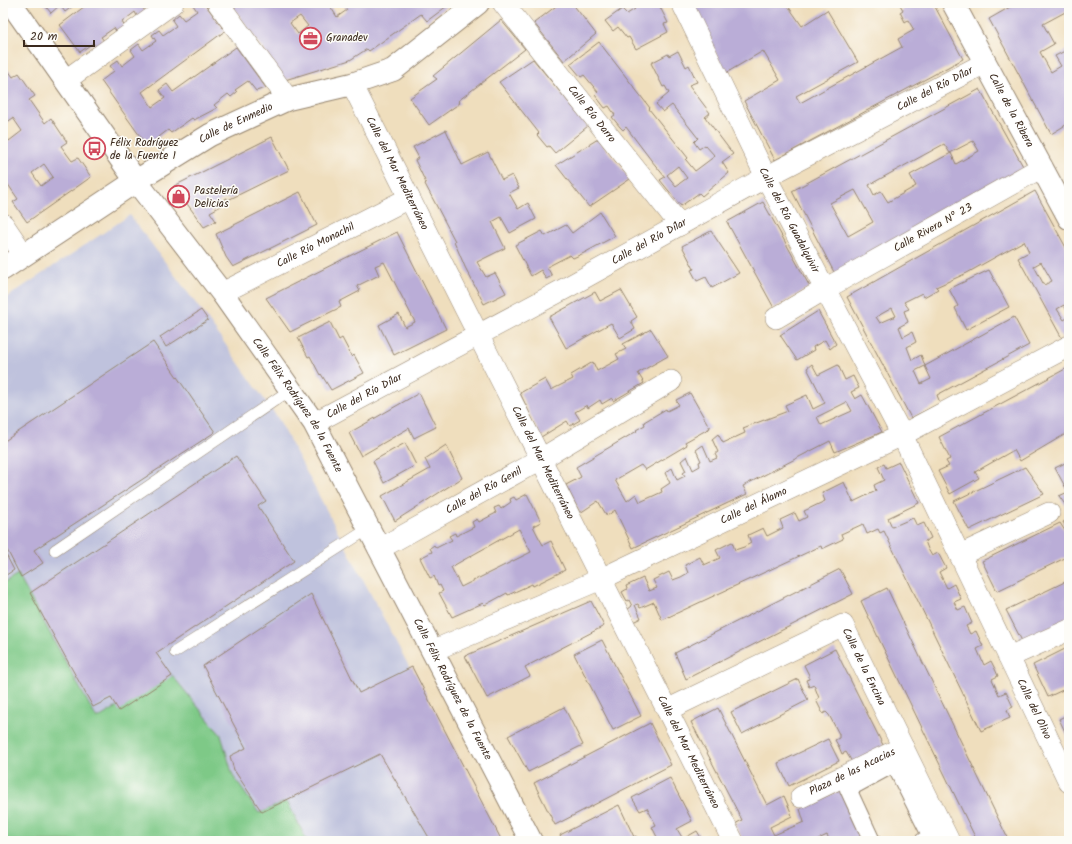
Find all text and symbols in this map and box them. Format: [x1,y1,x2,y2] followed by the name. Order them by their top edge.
[24,22,94,48] scale bar
[297,25,323,51] office icon: Granadev
[30,27,58,46] text: 20 m
[326,29,368,47] place label: Granadev
[894,61,977,116] street label: Calle del Río Dílar
[983,70,1038,151] street label: Calle de la Ribera
[563,81,620,147] street label: Calle Río Darro
[195,98,276,149] street label: Calle de Enmedio
[361,113,433,233] street label: Calle del Mar Mediterráneo
[110,134,179,165] place label: Félix Rodríguez de la Fuente 1
[82,136,108,162] bus stop icon: Félix Rodríguez de la Fuente 1
[754,164,825,277] street label: Calle del Río Guadalquivir
[194,182,238,213] place label: Pastelería Delicias
[166,184,192,210] shop icon: Pastelería Delicias
[890,199,976,257] street label: Calle Rivera Nº 23
[608,213,691,270] street label: Calle del Río Dílar
[273,218,358,273] street label: Calle Río Monachil
[247,334,347,476] street label: Calle Félix Rodríguez de la Fuente
[323,368,407,424] street label: Calle del Río Dílar
[506,403,579,523] street label: Calle del Mar Mediterráneo
[442,462,526,519] street label: Calle del Río Genil
[717,482,790,530] street label: Calle del Álamo
[408,615,497,764] street label: Calle Félix Rodríguez de la Fuente
[837,625,890,709] street label: Calle de la Encina
[1012,675,1056,743] street label: Calle del Olivo
[652,692,725,812] street label: Calle del Mar Mediterráneo
[806,743,899,801] street label: Plaza de las Acacias

